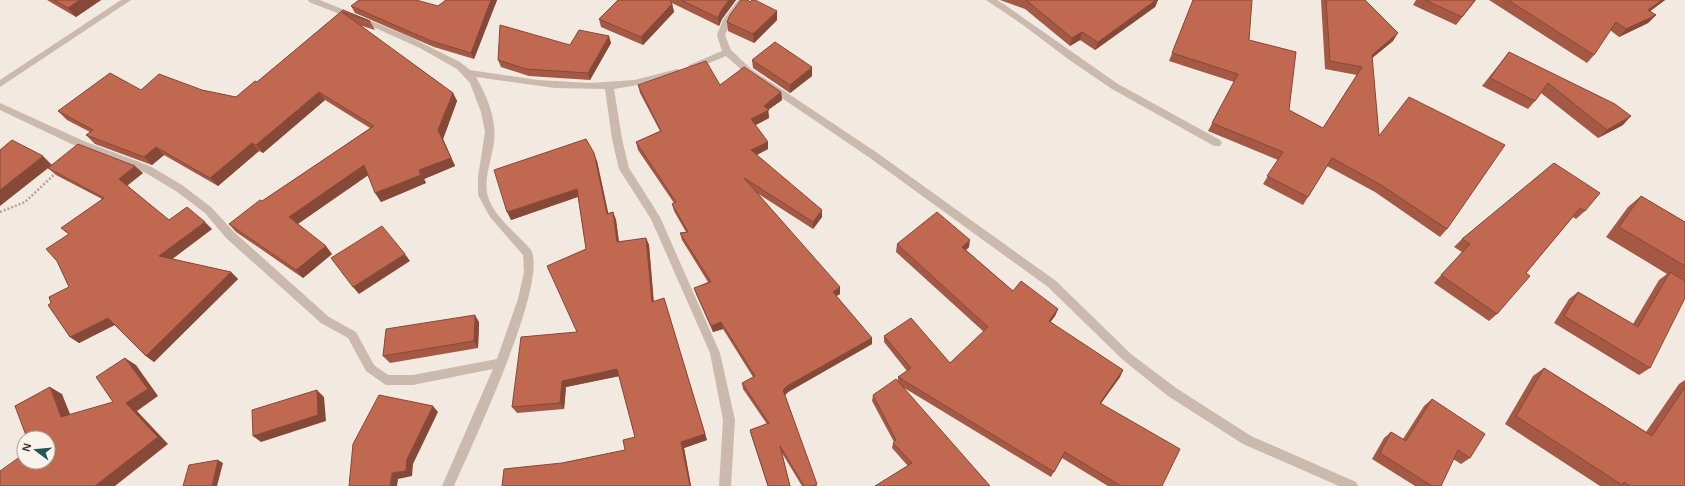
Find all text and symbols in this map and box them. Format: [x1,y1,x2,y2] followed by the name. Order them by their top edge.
[16,430,56,470] north arrow
[20,442,33,453] text: N

